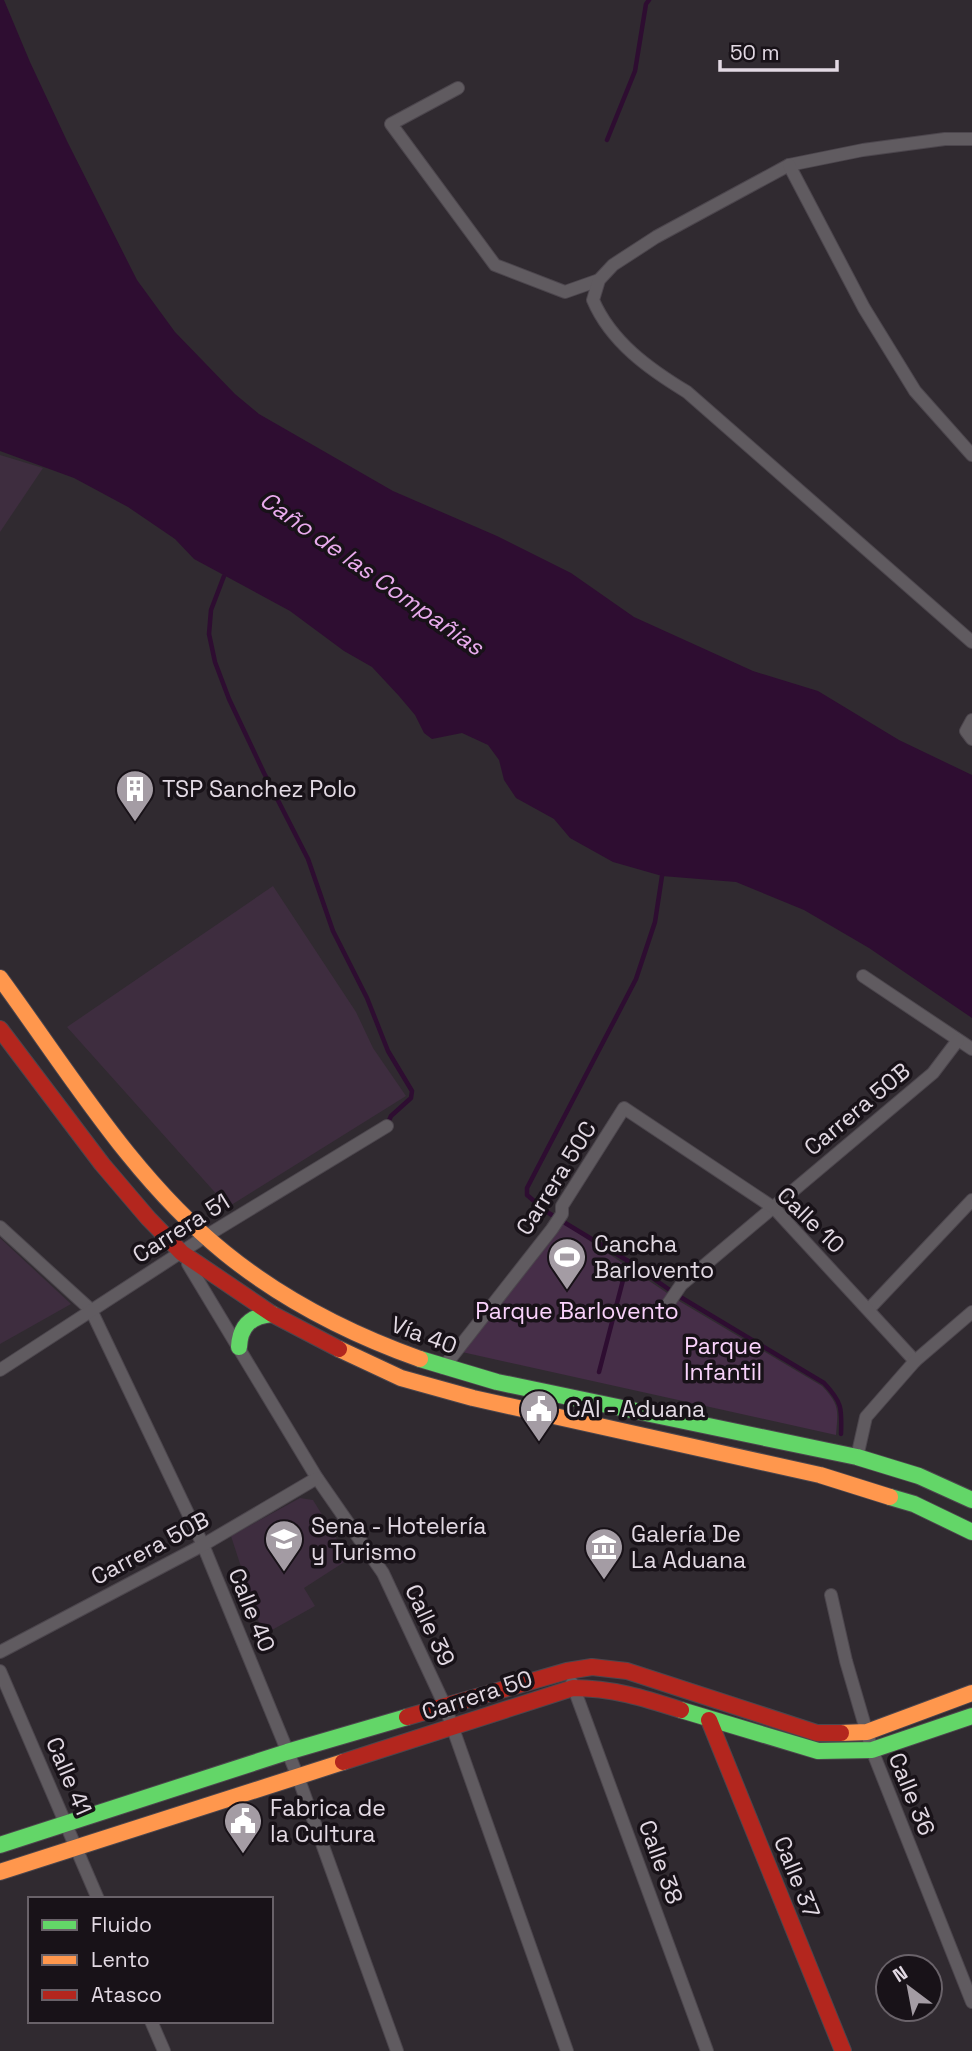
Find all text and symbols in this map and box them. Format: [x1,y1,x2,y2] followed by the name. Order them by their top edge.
[720,28,837,72] scale bar
[730,39,780,66] text: 50 m
[254,484,491,663] water label: Caño de las Compañias
[114,768,156,823] building icon: TSP Sanchez Polo
[162,774,357,804] place label: TSP Sanchez Polo
[798,1056,916,1162] street label: Carrera 50B
[509,1115,603,1241] street label: Carrera 50C
[771,1180,851,1260] street label: Calle 10
[127,1186,235,1270] street label: Carrera 51
[594,1229,714,1285] place label: Cancha Barlovento
[546,1236,588,1291] sports icon: Cancha Barlovento
[475,1296,679,1326] park label: Parque Barlovento
[387,1309,461,1361] street label: Vía 40
[684,1331,762,1387] park label: Parque Infantil
[518,1388,560,1443] public building icon: CAI - Aduana
[566,1394,705,1424] place label: CAI - Aduana
[86,1504,214,1592] street label: Carrera 50B
[311,1511,486,1567] place label: Sena - Hotelería y Turismo
[263,1518,305,1573] school or university icon: Sena - Hotelería y Turismo
[631,1519,746,1575] place label: Galería De La Aduana
[583,1526,625,1581] museum icon: Galería De La Aduana
[222,1564,282,1656] street label: Calle 40
[398,1579,462,1671] street label: Calle 39
[418,1663,536,1727] street label: Carrera 50
[39,1732,99,1820] street label: Calle 41
[882,1748,942,1840] street label: Calle 36
[270,1793,386,1849] place label: Fabrica de la Cultura
[222,1800,264,1855] public building icon: Fabrica de la Cultura
[632,1816,690,1908] street label: Calle 38
[767,1832,827,1922] street label: Calle 37
[28,1897,273,2023] legend
[91,1911,152,1938] text: Fluido
[91,1946,150,1973] text: Lento
[874,1953,944,2023] north arrow
[888,1960,912,1988] text: N
[91,1981,162,2008] text: Atasco

